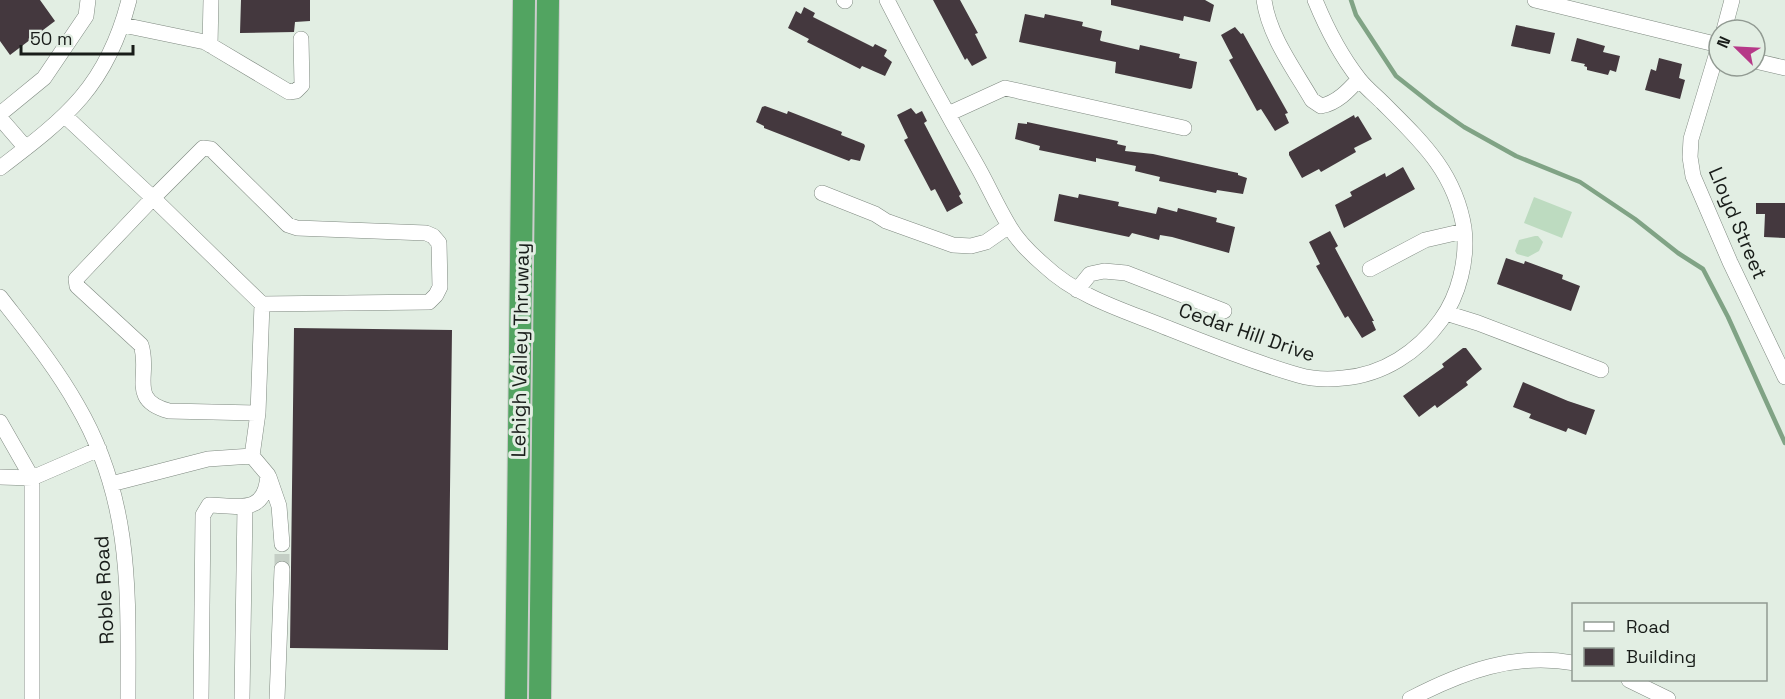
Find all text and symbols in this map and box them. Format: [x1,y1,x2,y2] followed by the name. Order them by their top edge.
[21,18,134,56] scale bar
[1707,18,1767,78] north arrow
[30,27,72,50] text: 50 m
[1712,33,1736,51] text: N
[1703,163,1773,283] street label: Lloyd Street
[505,242,535,458] street label: Lehigh Valley Thruway
[1175,296,1319,368] street label: Cedar Hill Drive
[88,535,120,645] street label: Roble Road
[1572,603,1767,681] legend
[1626,615,1670,638] text: Road
[1626,645,1696,668] text: Building

